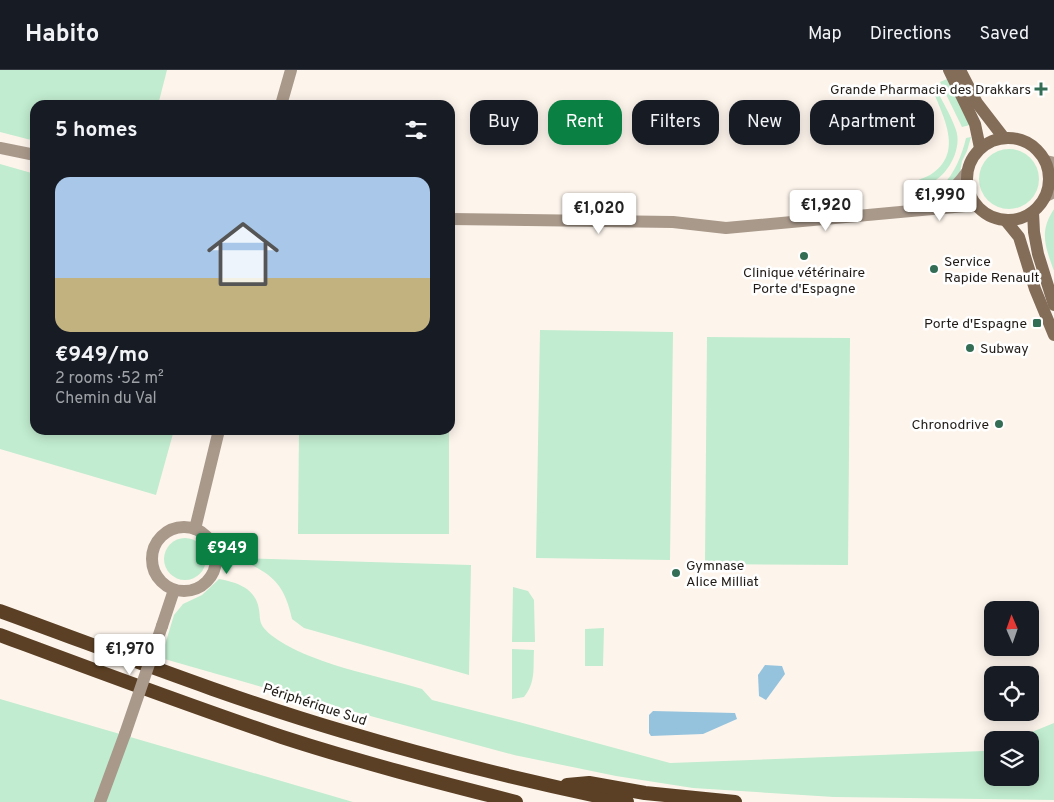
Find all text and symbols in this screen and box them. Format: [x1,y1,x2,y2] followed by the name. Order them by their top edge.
[25,20,99,50] text: Habito
[808,23,842,46] text: Map
[870,23,952,46] text: Directions
[980,23,1029,46] text: Saved
[830,82,1031,99] place label: Grande Pharmacie des Drakkars
[1035,83,1047,95] marker: Grande Pharmacie des Drakkars
[470,100,538,145] chip: Buy
[548,100,622,145] chip: Rent
[632,100,719,145] chip: Filters
[729,100,800,145] chip: New
[810,100,934,145] chip: Apartment
[402,116,430,144] icon: filters
[55,117,138,144] text: 5 homes
[899,180,981,222] pin: €1,990
[915,186,965,206] text: €1,990
[785,190,867,232] pin: €1,920
[558,192,640,235] pin: €1,020
[801,196,851,216] text: €1,920
[573,199,625,219] text: €1,020
[198,209,288,299] icon: home
[798,250,810,262] marker: Clinique vétérinaire Porte d'Espagne
[944,254,1040,287] place label: Service Rapide Renault
[928,263,940,275] marker: Service Rapide Renault
[743,265,865,298] place label: Clinique vétérinaire Porte d'Espagne
[924,316,1027,333] place label: Porte d'Espagne
[1031,317,1043,329] marker: Porte d'Espagne
[980,341,1029,358] place label: Subway
[55,342,149,369] text: €949/mo
[964,342,976,354] marker: Subway
[55,369,164,389] text: 2 rooms · 52 m²
[55,389,157,409] text: Chemin du Val
[911,417,989,434] place label: Chronodrive
[993,418,1005,430] marker: Chronodrive
[197,532,257,575] pin: €949
[207,539,247,559] text: €949
[686,558,759,591] place label: Gymnase Alice Milliat
[670,567,682,579] marker: Gymnase Alice Milliat
[984,601,1039,656] north arrow
[984,601,1039,786] map controls
[89,634,171,676] pin: €1,970
[105,640,155,660] text: €1,970
[984,666,1039,721] button: locate
[260,681,369,730] street label: Périphérique Sud
[984,731,1039,786] button: layers

